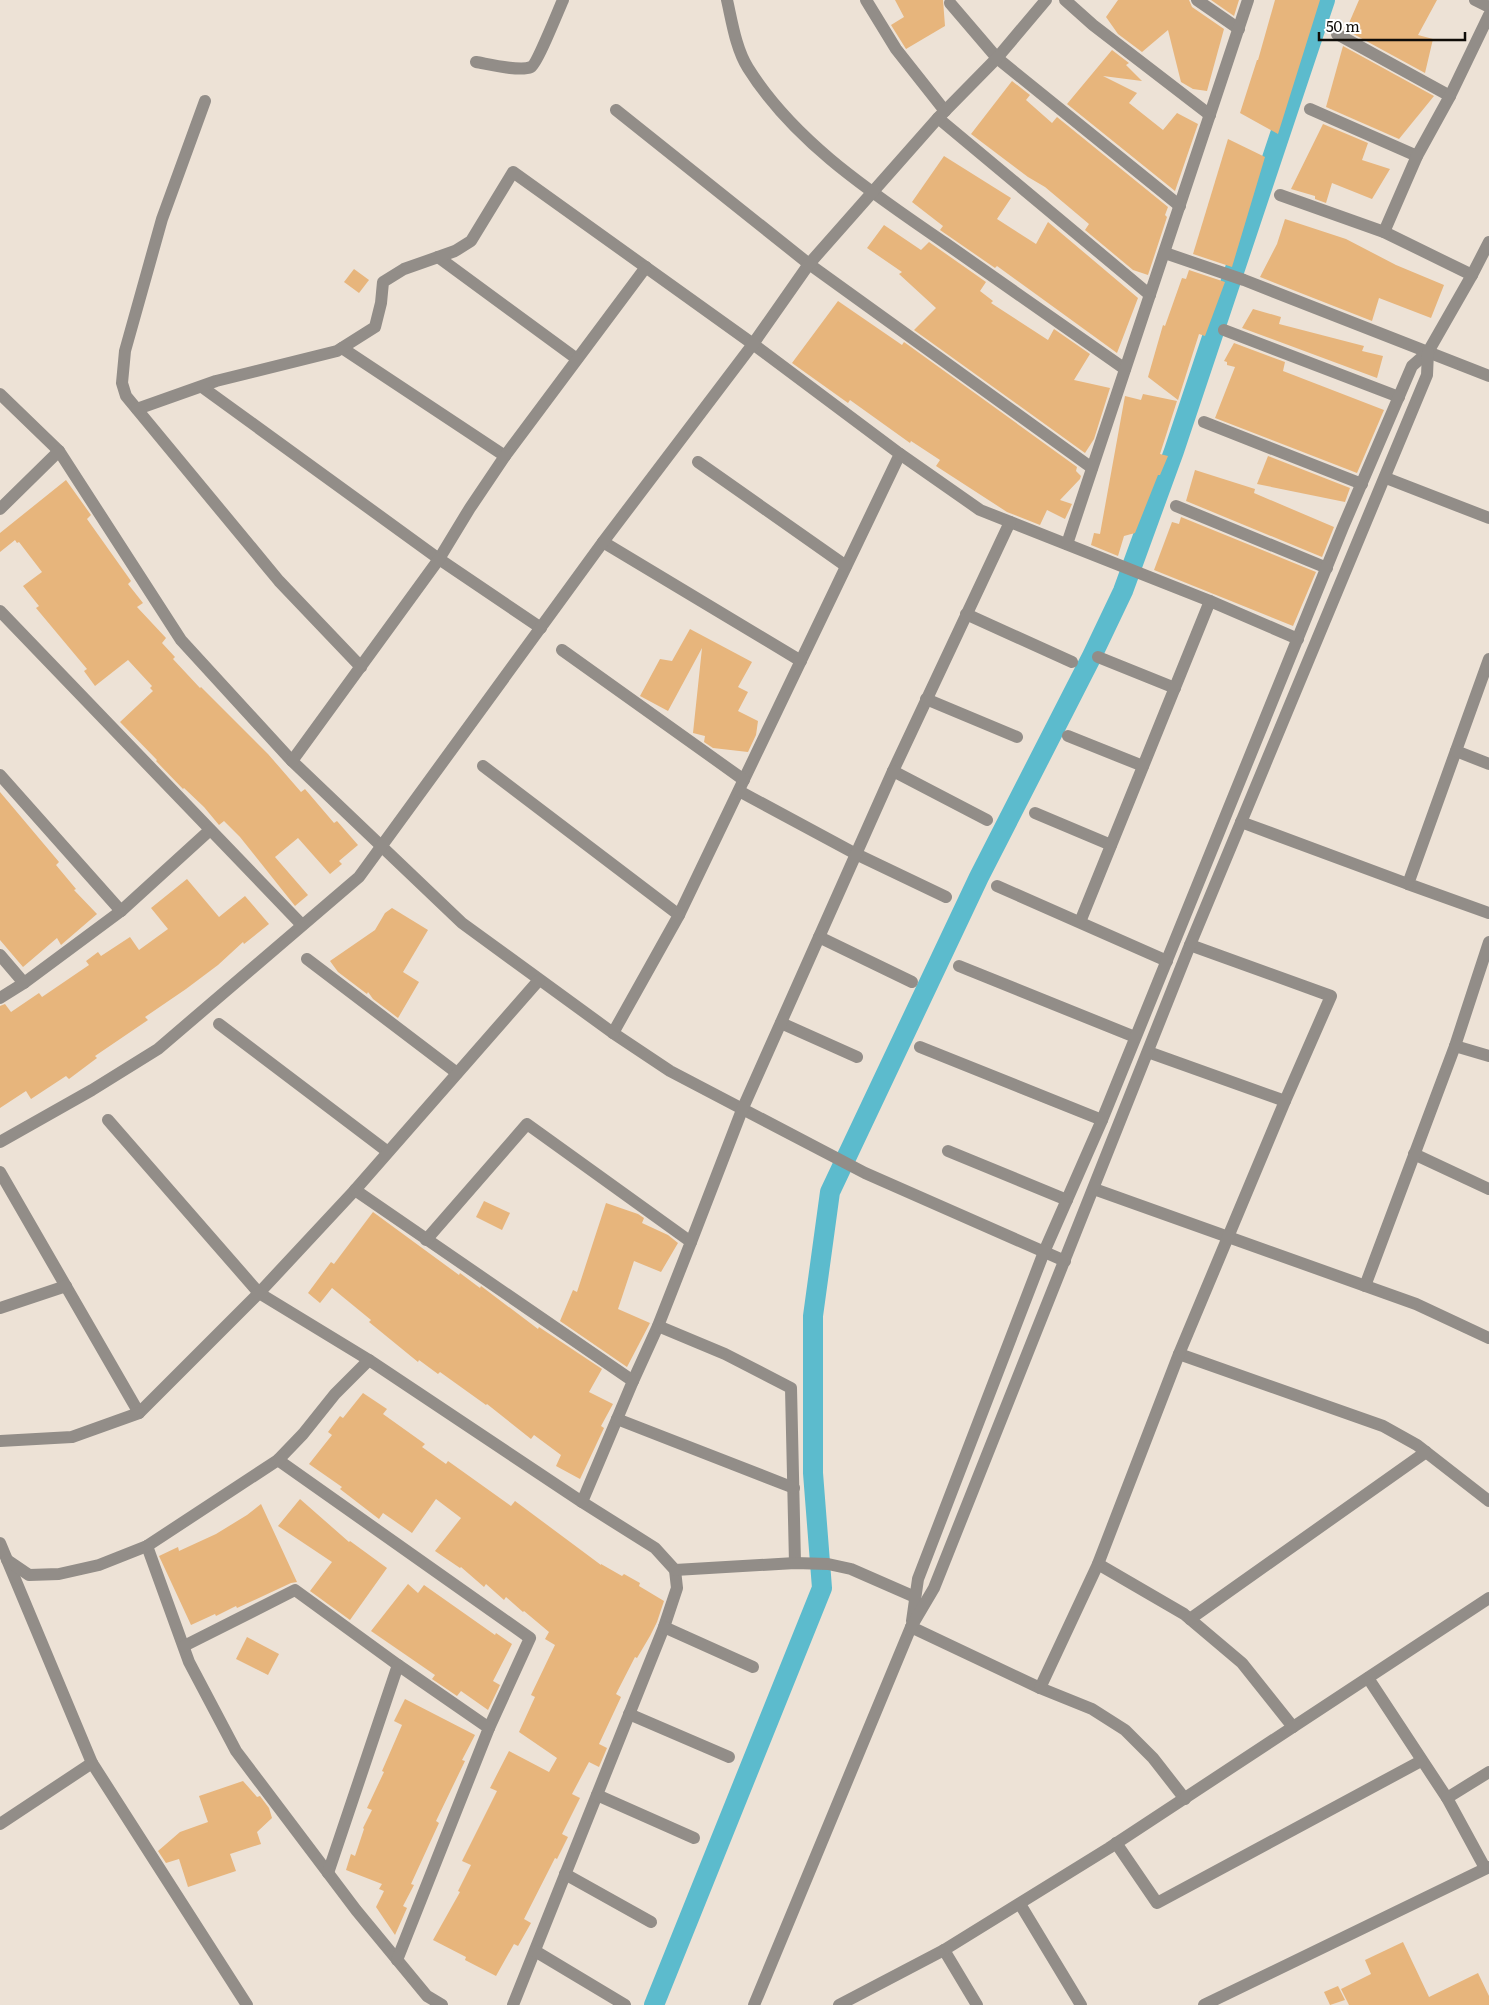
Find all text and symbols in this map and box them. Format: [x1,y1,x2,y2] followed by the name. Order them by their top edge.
[1319,10,1465,42] scale bar
[1326,14,1360,37] text: 50 m

